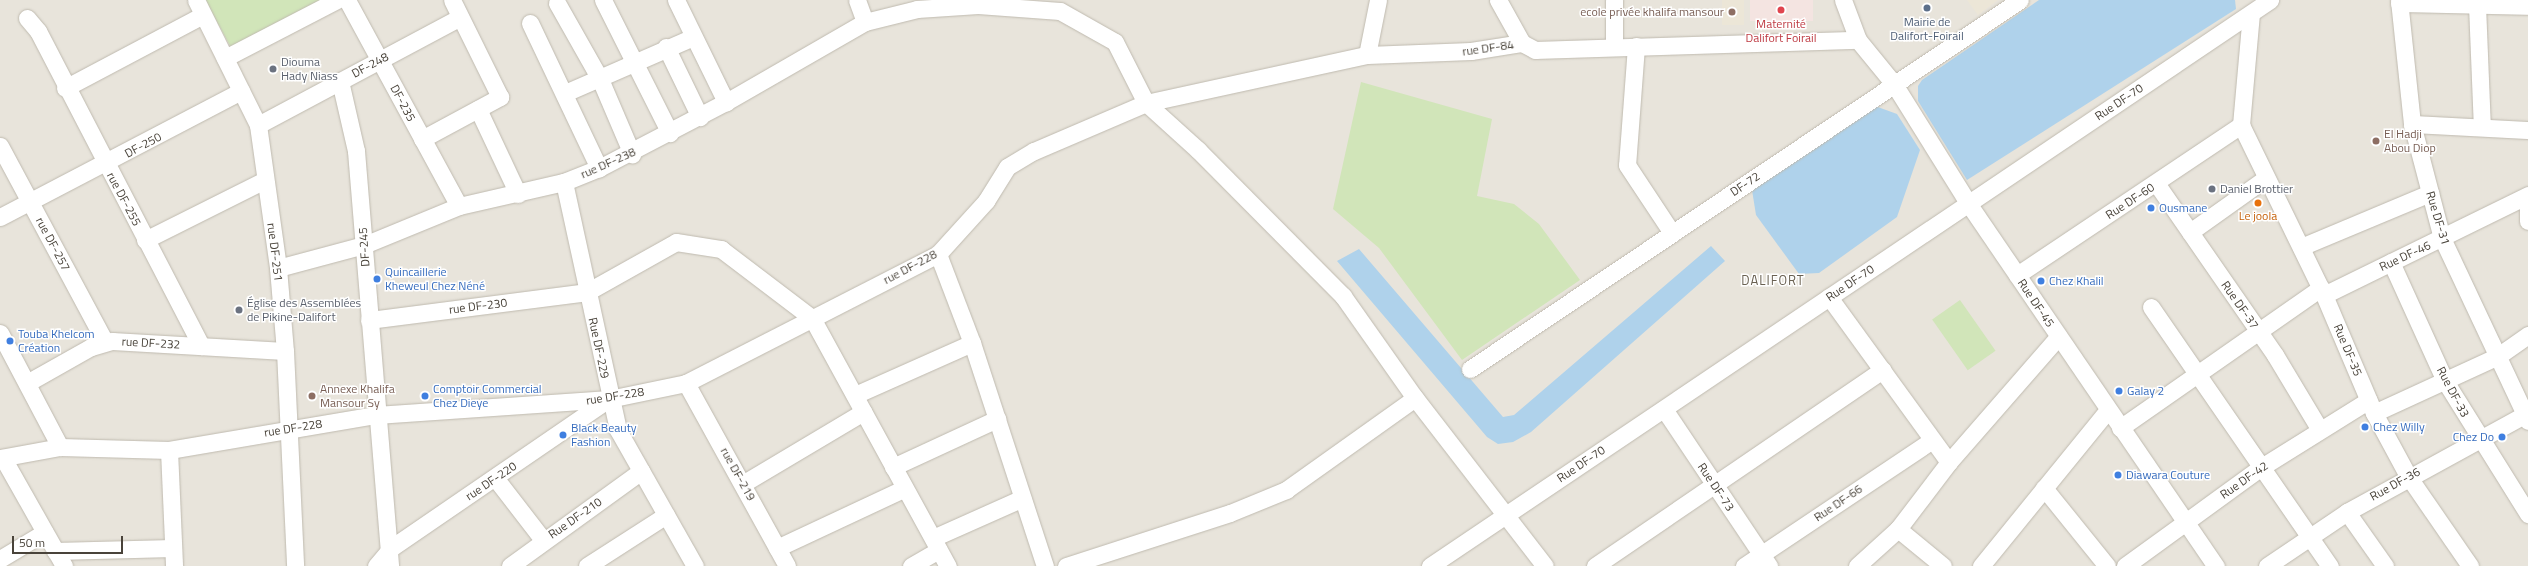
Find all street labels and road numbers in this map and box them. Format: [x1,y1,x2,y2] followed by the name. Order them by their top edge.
[1461,37,1515,59] street label: rue DF-84
[349,49,391,81] street label: DF-248
[2092,81,2146,123] street label: Rue DF-70
[387,82,419,124] street label: DF-235
[122,129,164,161] street label: DF-250
[578,144,638,182] street label: rue DF-238
[1727,169,1763,199] street label: DF-72
[104,170,144,228] street label: rue DF-255
[2103,180,2157,222] street label: Rue DF-60
[2423,190,2453,246] street label: Rue DF-31
[33,215,73,273] street label: rue DF-257
[264,222,286,282] street label: rue DF-251
[355,227,373,267] street label: DF-245
[2377,238,2433,274] street label: Rue DF-46
[881,247,939,287] street label: rue DF-228
[1823,262,1877,304] street label: Rue DF-70
[2015,276,2057,330] street label: Rue DF-45
[2218,278,2262,332] street label: Rue DF-37
[448,295,508,317] street label: rue DF-230
[586,316,612,380] street label: Rue DF-229
[2331,322,2365,378] street label: Rue DF-35
[121,334,181,352] street label: rue DF-232
[2434,364,2472,420] street label: Rue DF-33
[585,384,645,408] street label: rue DF-228
[263,416,323,440] street label: rue DF-228
[1554,443,1608,485] street label: Rue DF-70
[717,445,759,503] street label: rue DF-219
[2217,458,2271,502] street label: Rue DF-42
[463,459,519,503] street label: rue DF-220
[1695,460,1737,514] street label: Rue DF-73
[2367,464,2423,504] street label: Rue DF-36
[1811,482,1865,524] street label: Rue DF-66
[546,494,604,542] street label: Rue DF-210

